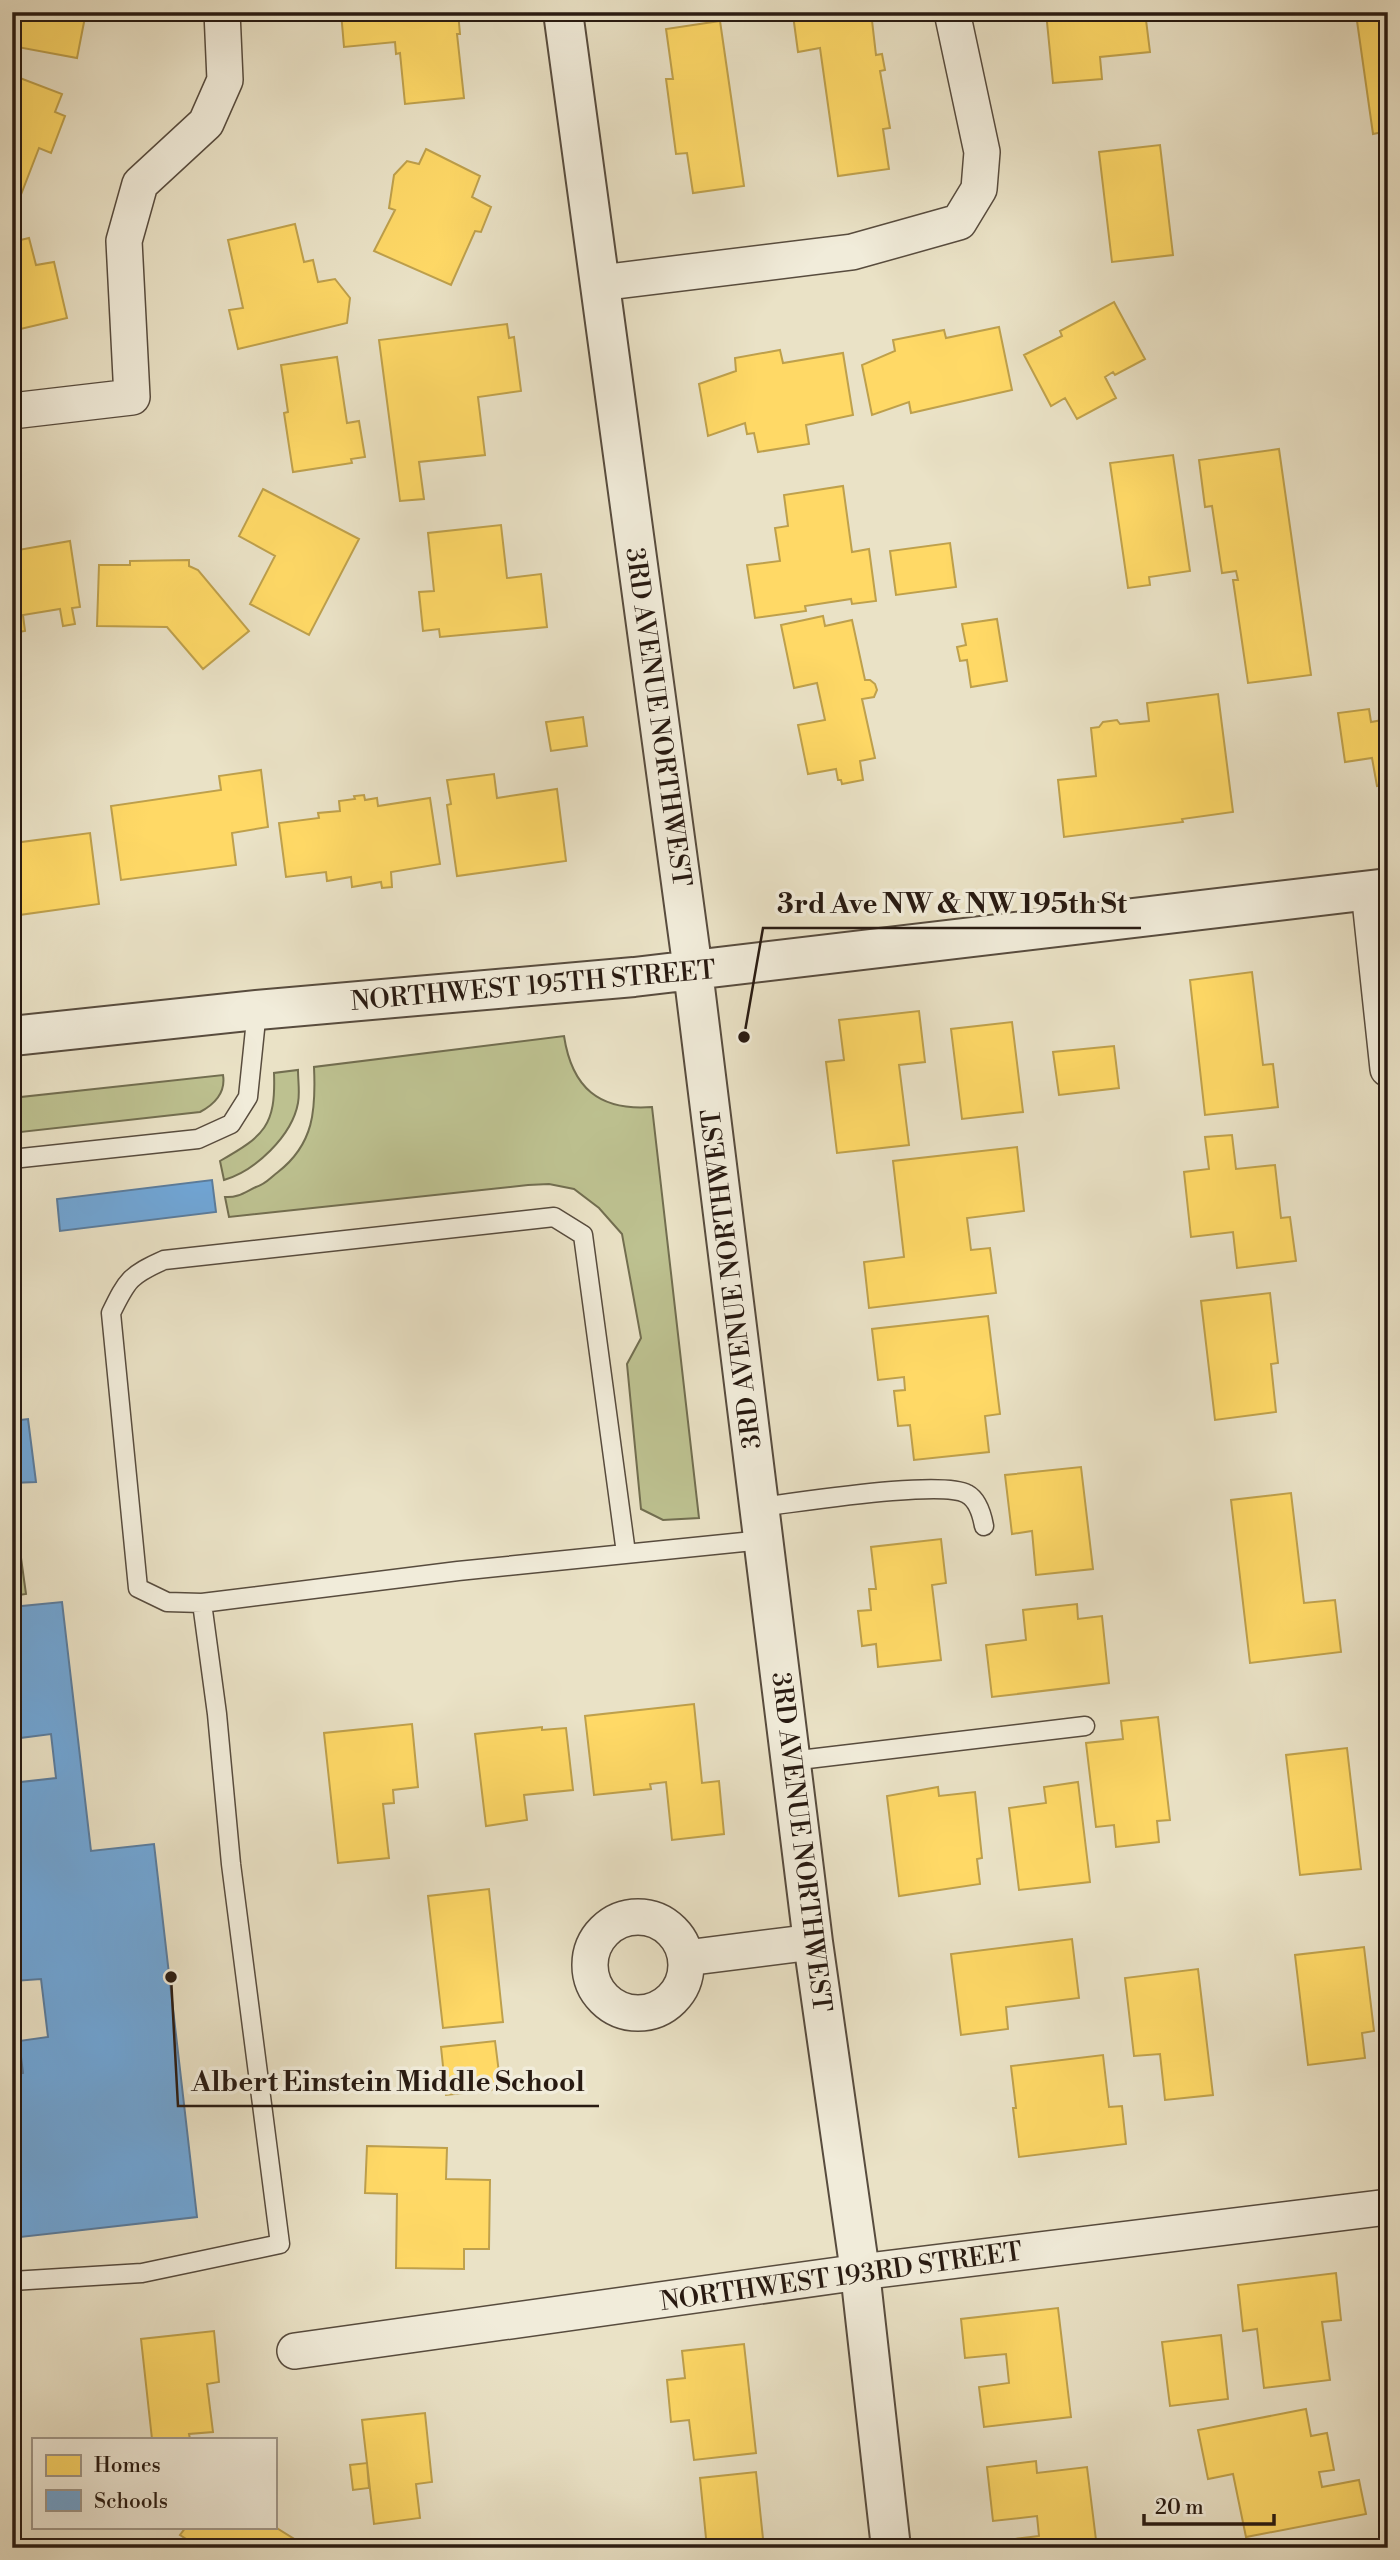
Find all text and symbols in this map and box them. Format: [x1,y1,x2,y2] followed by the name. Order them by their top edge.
[618,545,698,889] street label: 3RD AVENUE NORTHWEST
[763,879,1141,928] callout: 3rd Ave NW & NW 195th St
[777,887,1128,922] text: 3rd Ave NW & NW 195th St
[349,954,717,1018] street label: NORTHWEST 195TH STREET
[695,1107,769,1451] street label: 3RD AVENUE NORTHWEST
[764,1670,838,2014] street label: 3RD AVENUE NORTHWEST
[178,2057,599,2106] callout: Albert Einstein Middle School
[190,2065,585,2100] text: Albert Einstein Middle School
[658,2236,1024,2318] street label: NORTHWEST 193RD STREET
[32,2438,276,2528] legend
[94,2453,161,2479] text: Homes
[1144,2483,1274,2527] scale bar
[94,2489,168,2515] text: Schools
[1155,2495,1204,2521] text: 20 m

